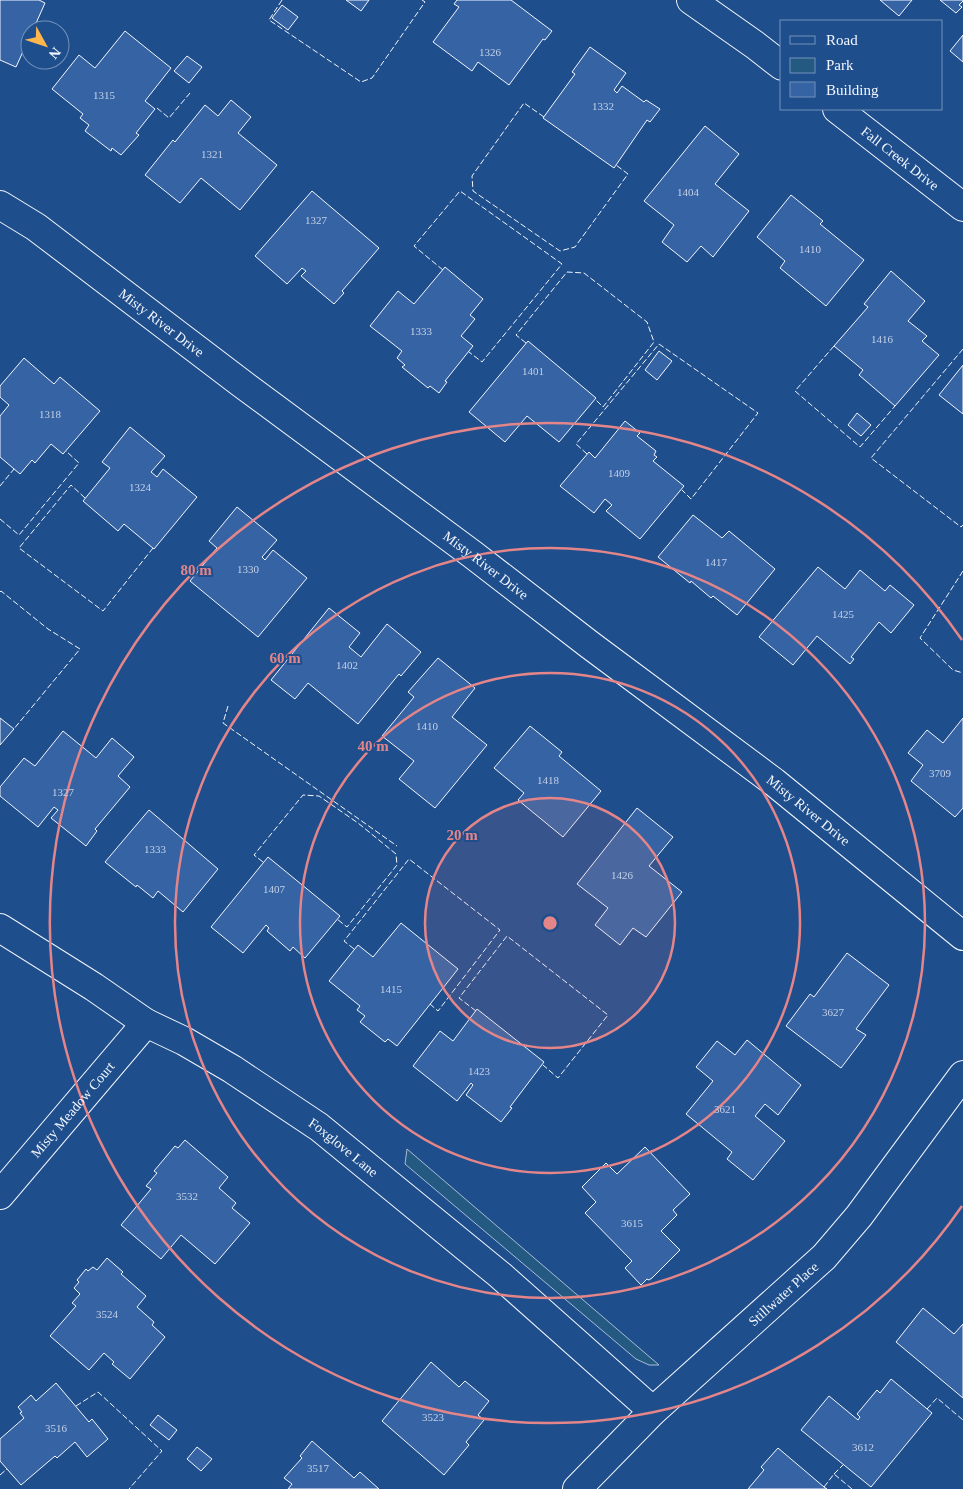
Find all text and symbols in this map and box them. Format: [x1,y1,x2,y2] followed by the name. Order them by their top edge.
[20,20,70,70] north arrow
[780,20,943,110] legend
[826,32,858,48] text: Road
[46,44,64,62] text: N
[479,46,502,58] house number: 1326
[826,57,854,73] text: Park
[826,82,879,98] text: Building
[93,89,116,101] house number: 1315
[592,100,614,112] house number: 1332
[858,123,942,193] street label: Fall Creek Drive
[201,148,223,160] house number: 1321
[677,186,700,198] house number: 1404
[305,214,328,226] house number: 1327
[799,243,822,255] house number: 1410
[116,285,207,360] street label: Misty River Drive
[410,325,433,337] house number: 1333
[871,333,894,345] house number: 1416
[522,365,544,377] house number: 1401
[39,408,62,420] house number: 1318
[608,467,631,479] house number: 1409
[129,481,152,493] house number: 1324
[441,528,531,602] street label: Misty River Drive
[705,556,728,568] house number: 1417
[180,562,212,578] text: 80 m
[237,563,260,575] house number: 1330
[832,608,855,620] house number: 1425
[269,650,301,666] text: 60 m
[336,659,358,671] house number: 1402
[416,720,439,732] house number: 1410
[357,738,389,754] text: 40 m
[929,767,952,779] house number: 3709
[764,772,853,848] street label: Misty River Drive
[537,774,560,786] house number: 1418
[52,786,75,798] house number: 1327
[446,827,478,843] text: 20 m
[144,843,167,855] house number: 1333
[611,869,634,881] house number: 1426
[263,883,286,895] house number: 1407
[541,914,559,932] centre of rings
[380,983,403,995] house number: 1415
[822,1006,845,1018] house number: 3627
[28,1059,117,1160] street label: Misty Meadow Court
[468,1065,491,1077] house number: 1423
[714,1103,736,1115] house number: 3621
[306,1115,381,1180] street label: Foxglove Lane
[176,1190,198,1202] house number: 3532
[621,1217,644,1229] house number: 3615
[745,1259,821,1329] street label: Stillwater Place
[96,1308,119,1320] house number: 3524
[422,1411,445,1423] house number: 3523
[45,1422,68,1434] house number: 3516
[852,1441,874,1453] house number: 3612
[307,1462,330,1474] house number: 3517

